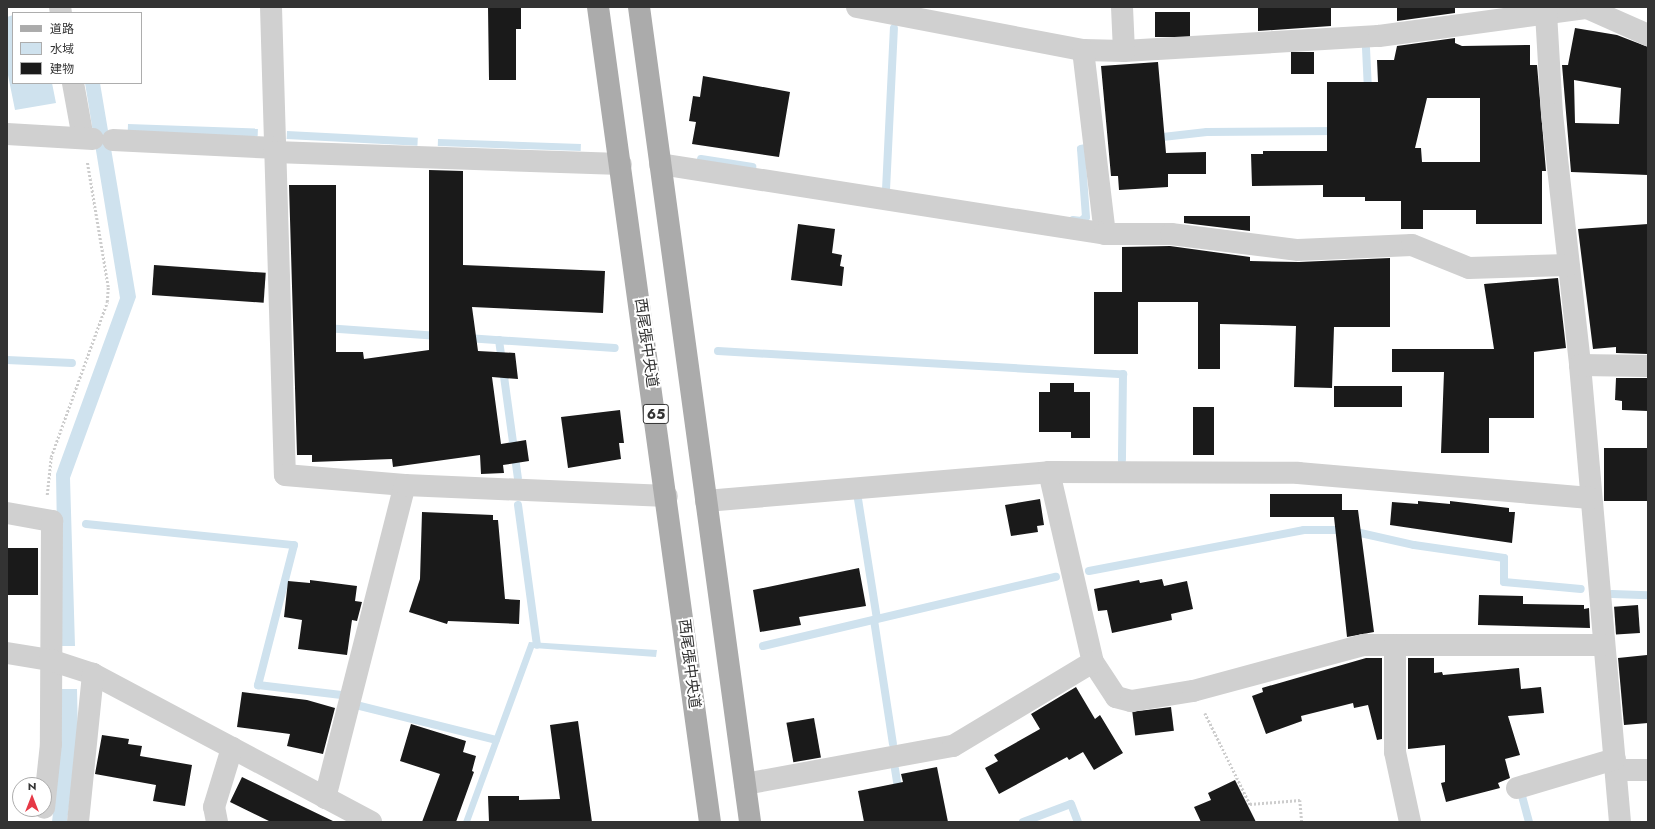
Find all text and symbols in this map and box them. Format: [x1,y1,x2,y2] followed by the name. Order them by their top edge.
[12,12,142,84] legend
[50,20,74,38] text: 道路
[50,40,74,58] text: 水域
[50,60,74,78] text: 建物
[631,297,661,389] street label: 西尾張中央道
[642,402,670,426] road number: 65
[675,618,703,710] street label: 西尾張中央道
[12,777,52,817] north arrow
[28,778,36,794] text: N

